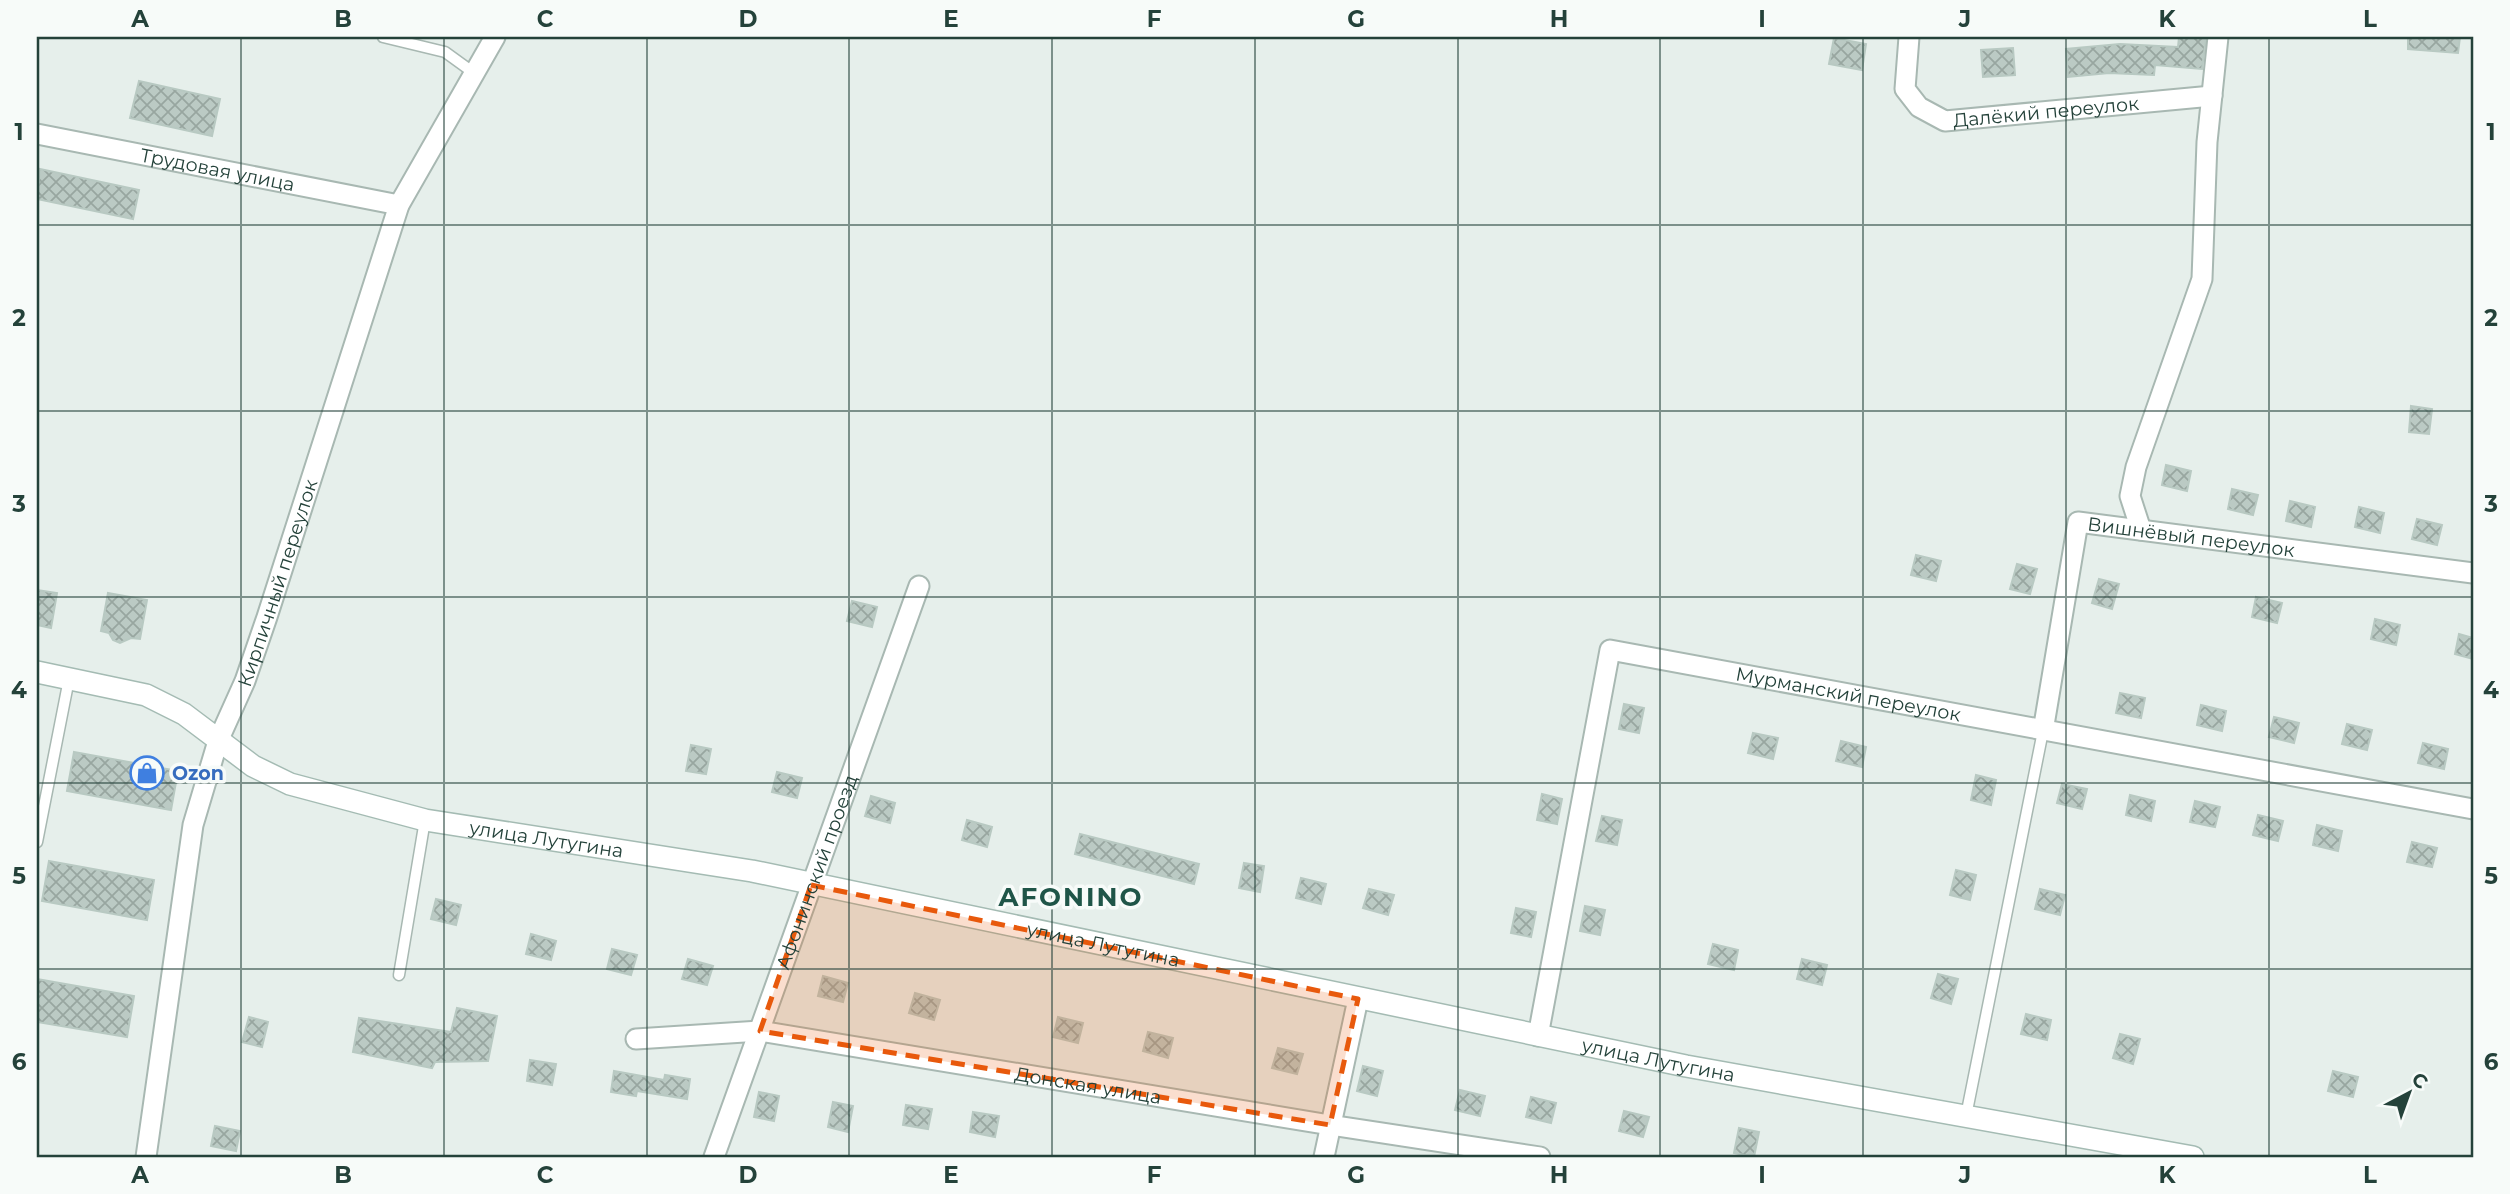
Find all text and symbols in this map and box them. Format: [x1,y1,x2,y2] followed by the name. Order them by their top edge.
[130,5,149,33] text: A
[334,5,352,33] text: B
[537,5,554,33] text: C
[739,5,758,33] text: D
[943,5,959,33] text: E
[1147,5,1162,33] text: F
[1347,5,1365,33] text: G
[1550,5,1568,33] text: H
[1758,5,1766,33] text: I
[1958,5,1971,33] text: J
[2158,5,2176,33] text: K
[2363,5,2377,33] text: L
[1952,91,2140,132] street label: Далёкий переулок
[14,118,24,146] text: 1
[2486,118,2496,146] text: 1
[138,143,297,196] street label: Трудовая улица
[12,304,26,332] text: 2
[2484,304,2498,332] text: 2
[232,476,322,690] street label: Кирпичный переулок
[11,490,26,518] text: 3
[2483,490,2498,518] text: 3
[2086,512,2296,561] street label: Вишнёвый переулок
[1734,662,1963,726] street label: Мурманский переулок
[11,676,27,704] text: 4
[2483,676,2499,704] text: 4
[128,754,166,792] shop icon: Ozon
[172,762,224,785] place label: Ozon
[771,772,862,972] street label: Афонинский проезд
[467,815,625,862] street label: улица Лутугина
[12,862,26,890] text: 5
[2484,862,2498,890] text: 5
[998,881,1143,913] district label: AFONINO
[1024,917,1182,971] street label: улица Лутугина
[1579,1033,1737,1086] street label: улица Лутугина
[12,1048,27,1076] text: 6
[2484,1048,2499,1076] text: 6
[2374,1058,2444,1128] north arrow
[1013,1062,1163,1109] street label: Донская улица
[2407,1067,2433,1094] text: С
[130,1161,149,1189] text: A
[334,1161,352,1189] text: B
[537,1161,554,1189] text: C
[739,1161,758,1189] text: D
[943,1161,959,1189] text: E
[1147,1161,1162,1189] text: F
[1347,1161,1365,1189] text: G
[1550,1161,1568,1189] text: H
[1758,1161,1766,1189] text: I
[1958,1161,1971,1189] text: J
[2158,1161,2176,1189] text: K
[2363,1161,2377,1189] text: L

